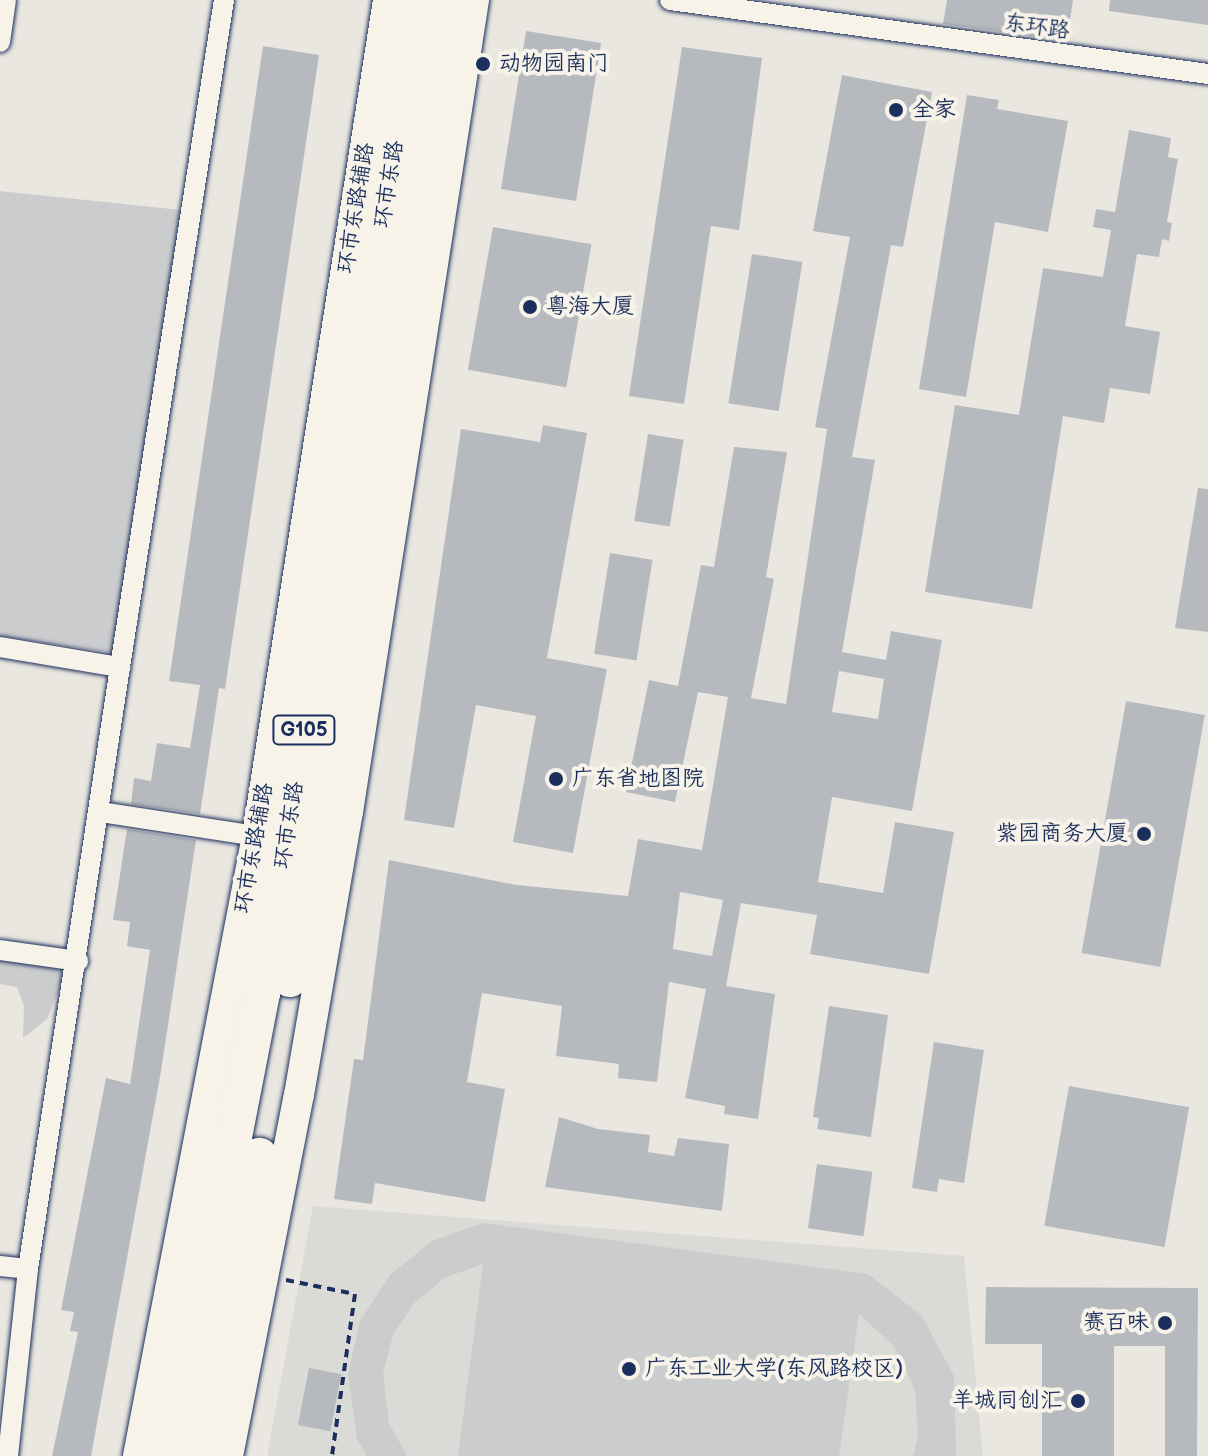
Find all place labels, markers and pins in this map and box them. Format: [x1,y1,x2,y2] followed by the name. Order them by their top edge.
[499,51,609,77] place label: 动物园南门
[474,55,492,73] marker: 动物园南门
[912,97,956,123] place label: 全家
[887,101,905,119] marker: 全家
[546,294,634,320] place label: 粤海大厦
[521,298,539,316] marker: 粤海大厦
[572,766,704,792] place label: 广东省地图院
[547,770,565,788] marker: 广东省地图院
[996,821,1128,847] place label: 紫园商务大厦
[1135,825,1153,843] marker: 紫园商务大厦
[1083,1310,1149,1336] place label: 赛百味
[1156,1314,1174,1332] marker: 赛百味
[645,1356,903,1382] place label: 广东工业大学(东风路校区)
[620,1360,638,1378] marker: 广东工业大学(东风路校区)
[952,1388,1062,1414] place label: 羊城同创汇
[1069,1392,1087,1410] marker: 羊城同创汇

